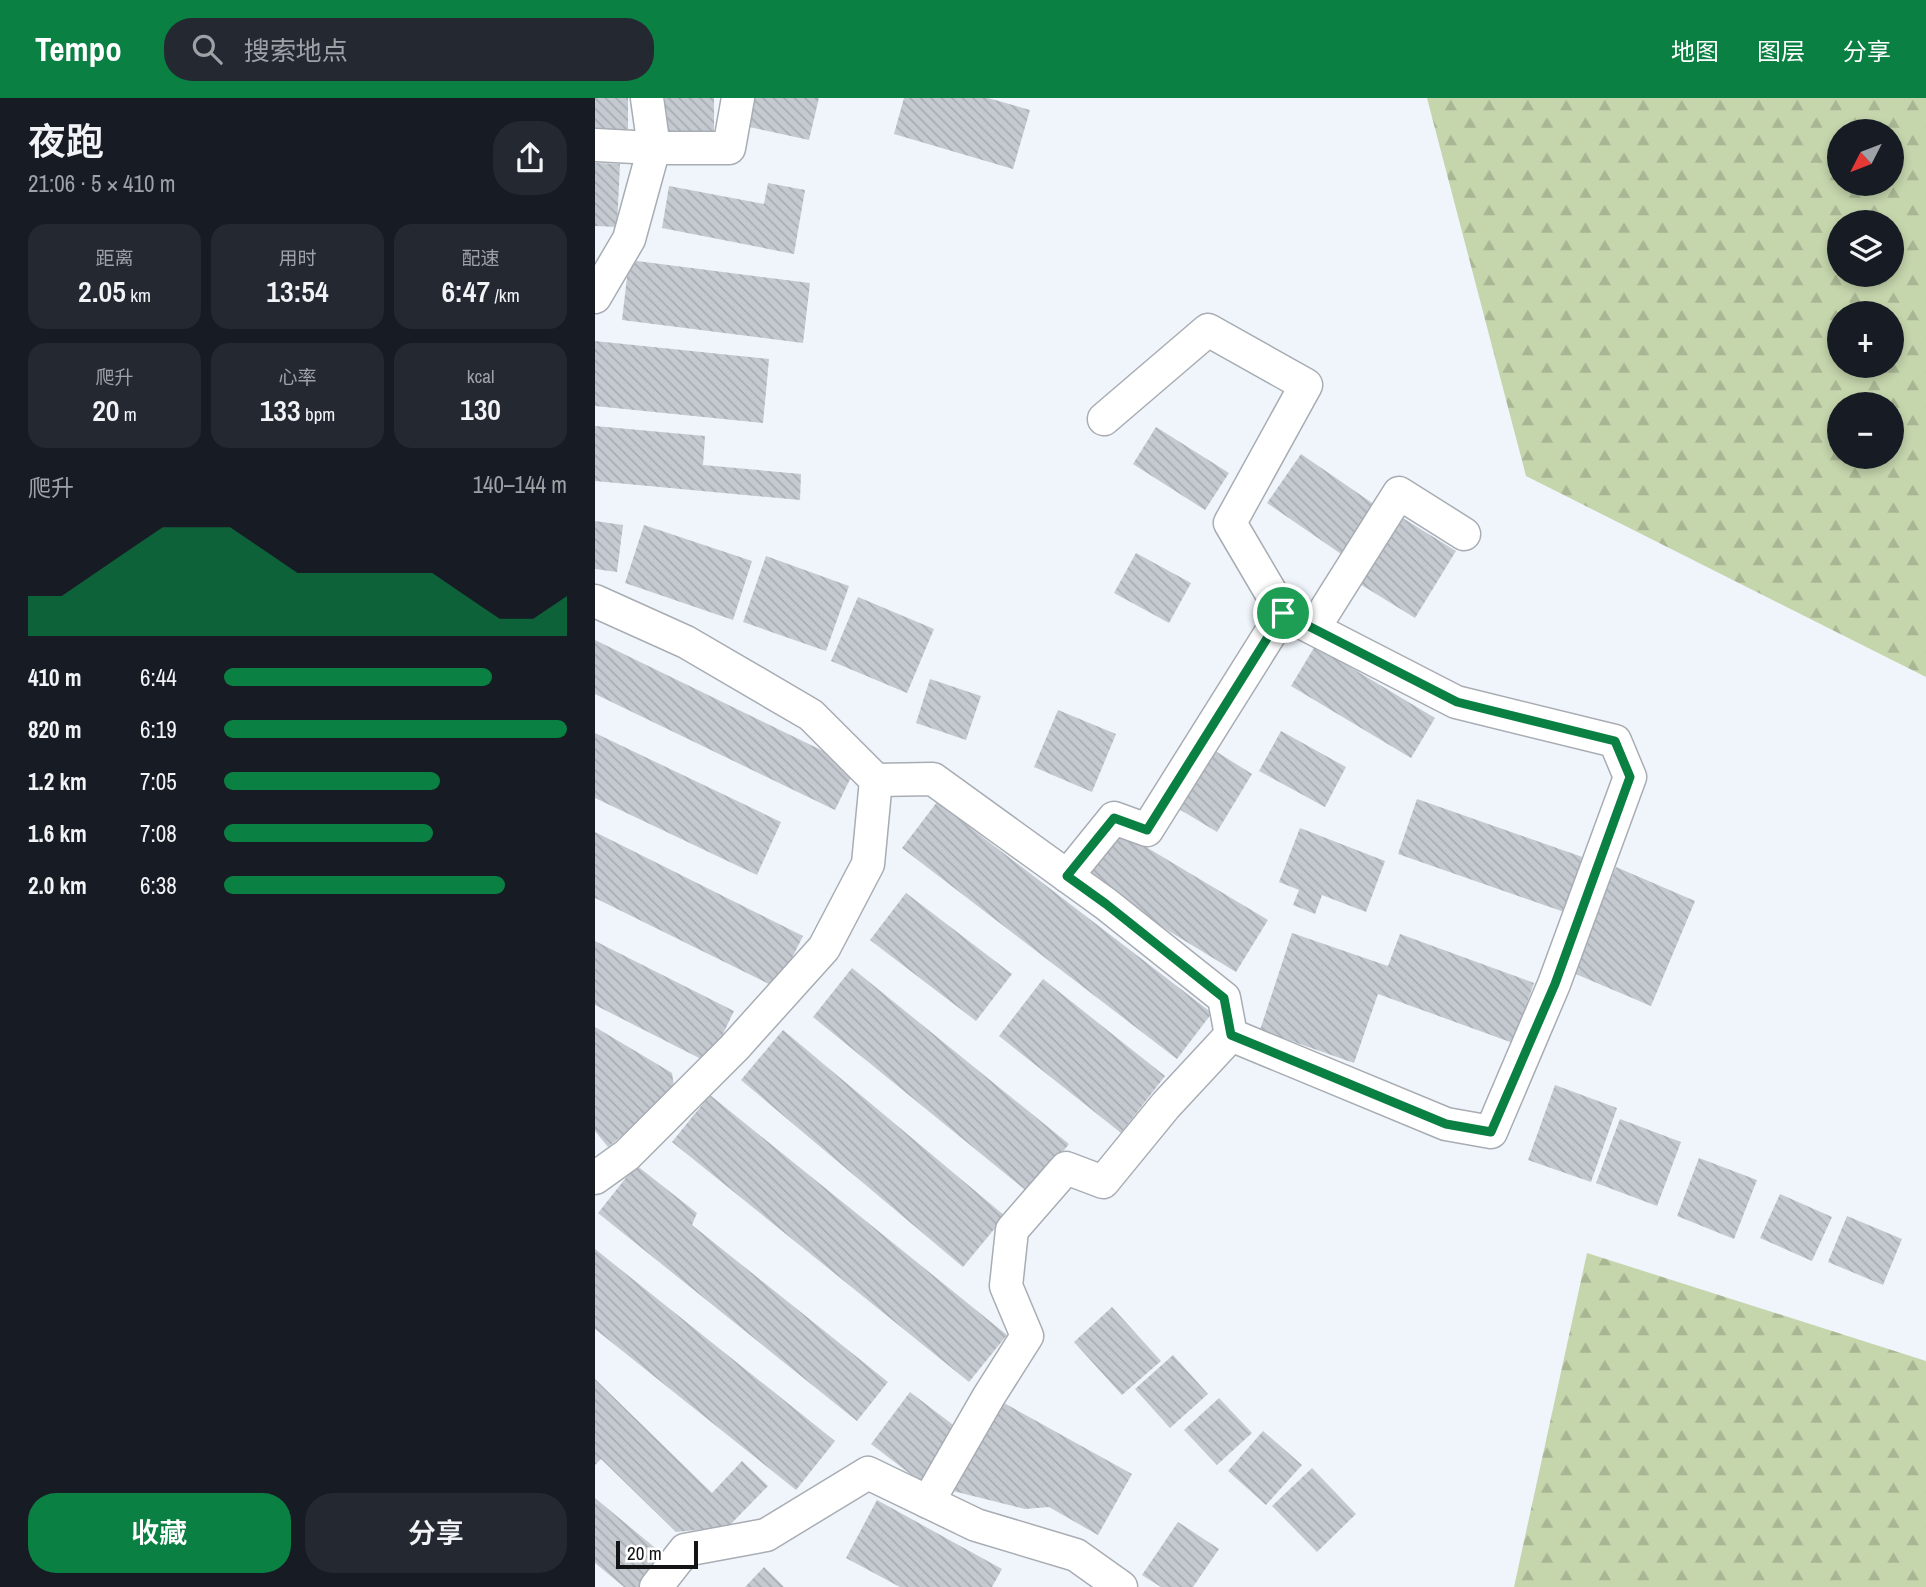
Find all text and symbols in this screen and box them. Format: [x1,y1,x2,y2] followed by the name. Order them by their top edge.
[164,18,654,81] search box
[35,27,122,71] text: Tempo
[188,30,226,68] icon: search
[244,33,348,68] text: 搜索地点
[1671,35,1719,67] text: 地图
[1757,35,1805,67] text: 图层
[1843,35,1891,67] text: 分享
[28,116,104,167] text: 夜跑
[1827,119,1904,196] north arrow
[1827,119,1904,469] map controls
[493,121,567,195] button: share
[28,168,175,199] text: 21:06 · 5 × 410 m
[1827,210,1904,287] button: layers
[95,245,134,271] text: 距离
[278,245,317,271] text: 用时
[461,245,500,271] text: 配速
[78,271,126,311] text: 2.05
[266,271,329,311] text: 13:54
[441,271,490,311] text: 6:47
[126,282,151,308] text: km
[490,282,520,308] text: /km
[1827,301,1904,378] button: +
[467,363,494,389] text: kcal
[95,364,134,390] text: 爬升
[278,364,317,390] text: 心率
[460,389,501,429] text: 130
[92,390,120,430] text: 20
[260,390,301,430] text: 133
[1827,392,1904,469] button: −
[120,401,137,427] text: m
[301,401,335,427] text: bpm
[473,469,567,500] text: 140–144 m
[28,472,74,503] text: 爬升
[1253,583,1313,643] pin
[1264,594,1302,632] icon: arrive
[28,662,81,693] text: 410 m
[140,662,177,693] text: 6:44
[28,714,81,745] text: 820 m
[140,714,177,745] text: 6:19
[28,766,87,797] text: 1.2 km
[140,766,177,797] text: 7:05
[28,818,87,849] text: 1.6 km
[140,818,177,849] text: 7:08
[28,870,87,901] text: 2.0 km
[140,870,177,901] text: 6:38
[28,1493,291,1573] button: 收藏
[305,1493,567,1573] button: 分享
[616,1538,698,1570] scale bar
[627,1540,662,1566] text: 20 m

